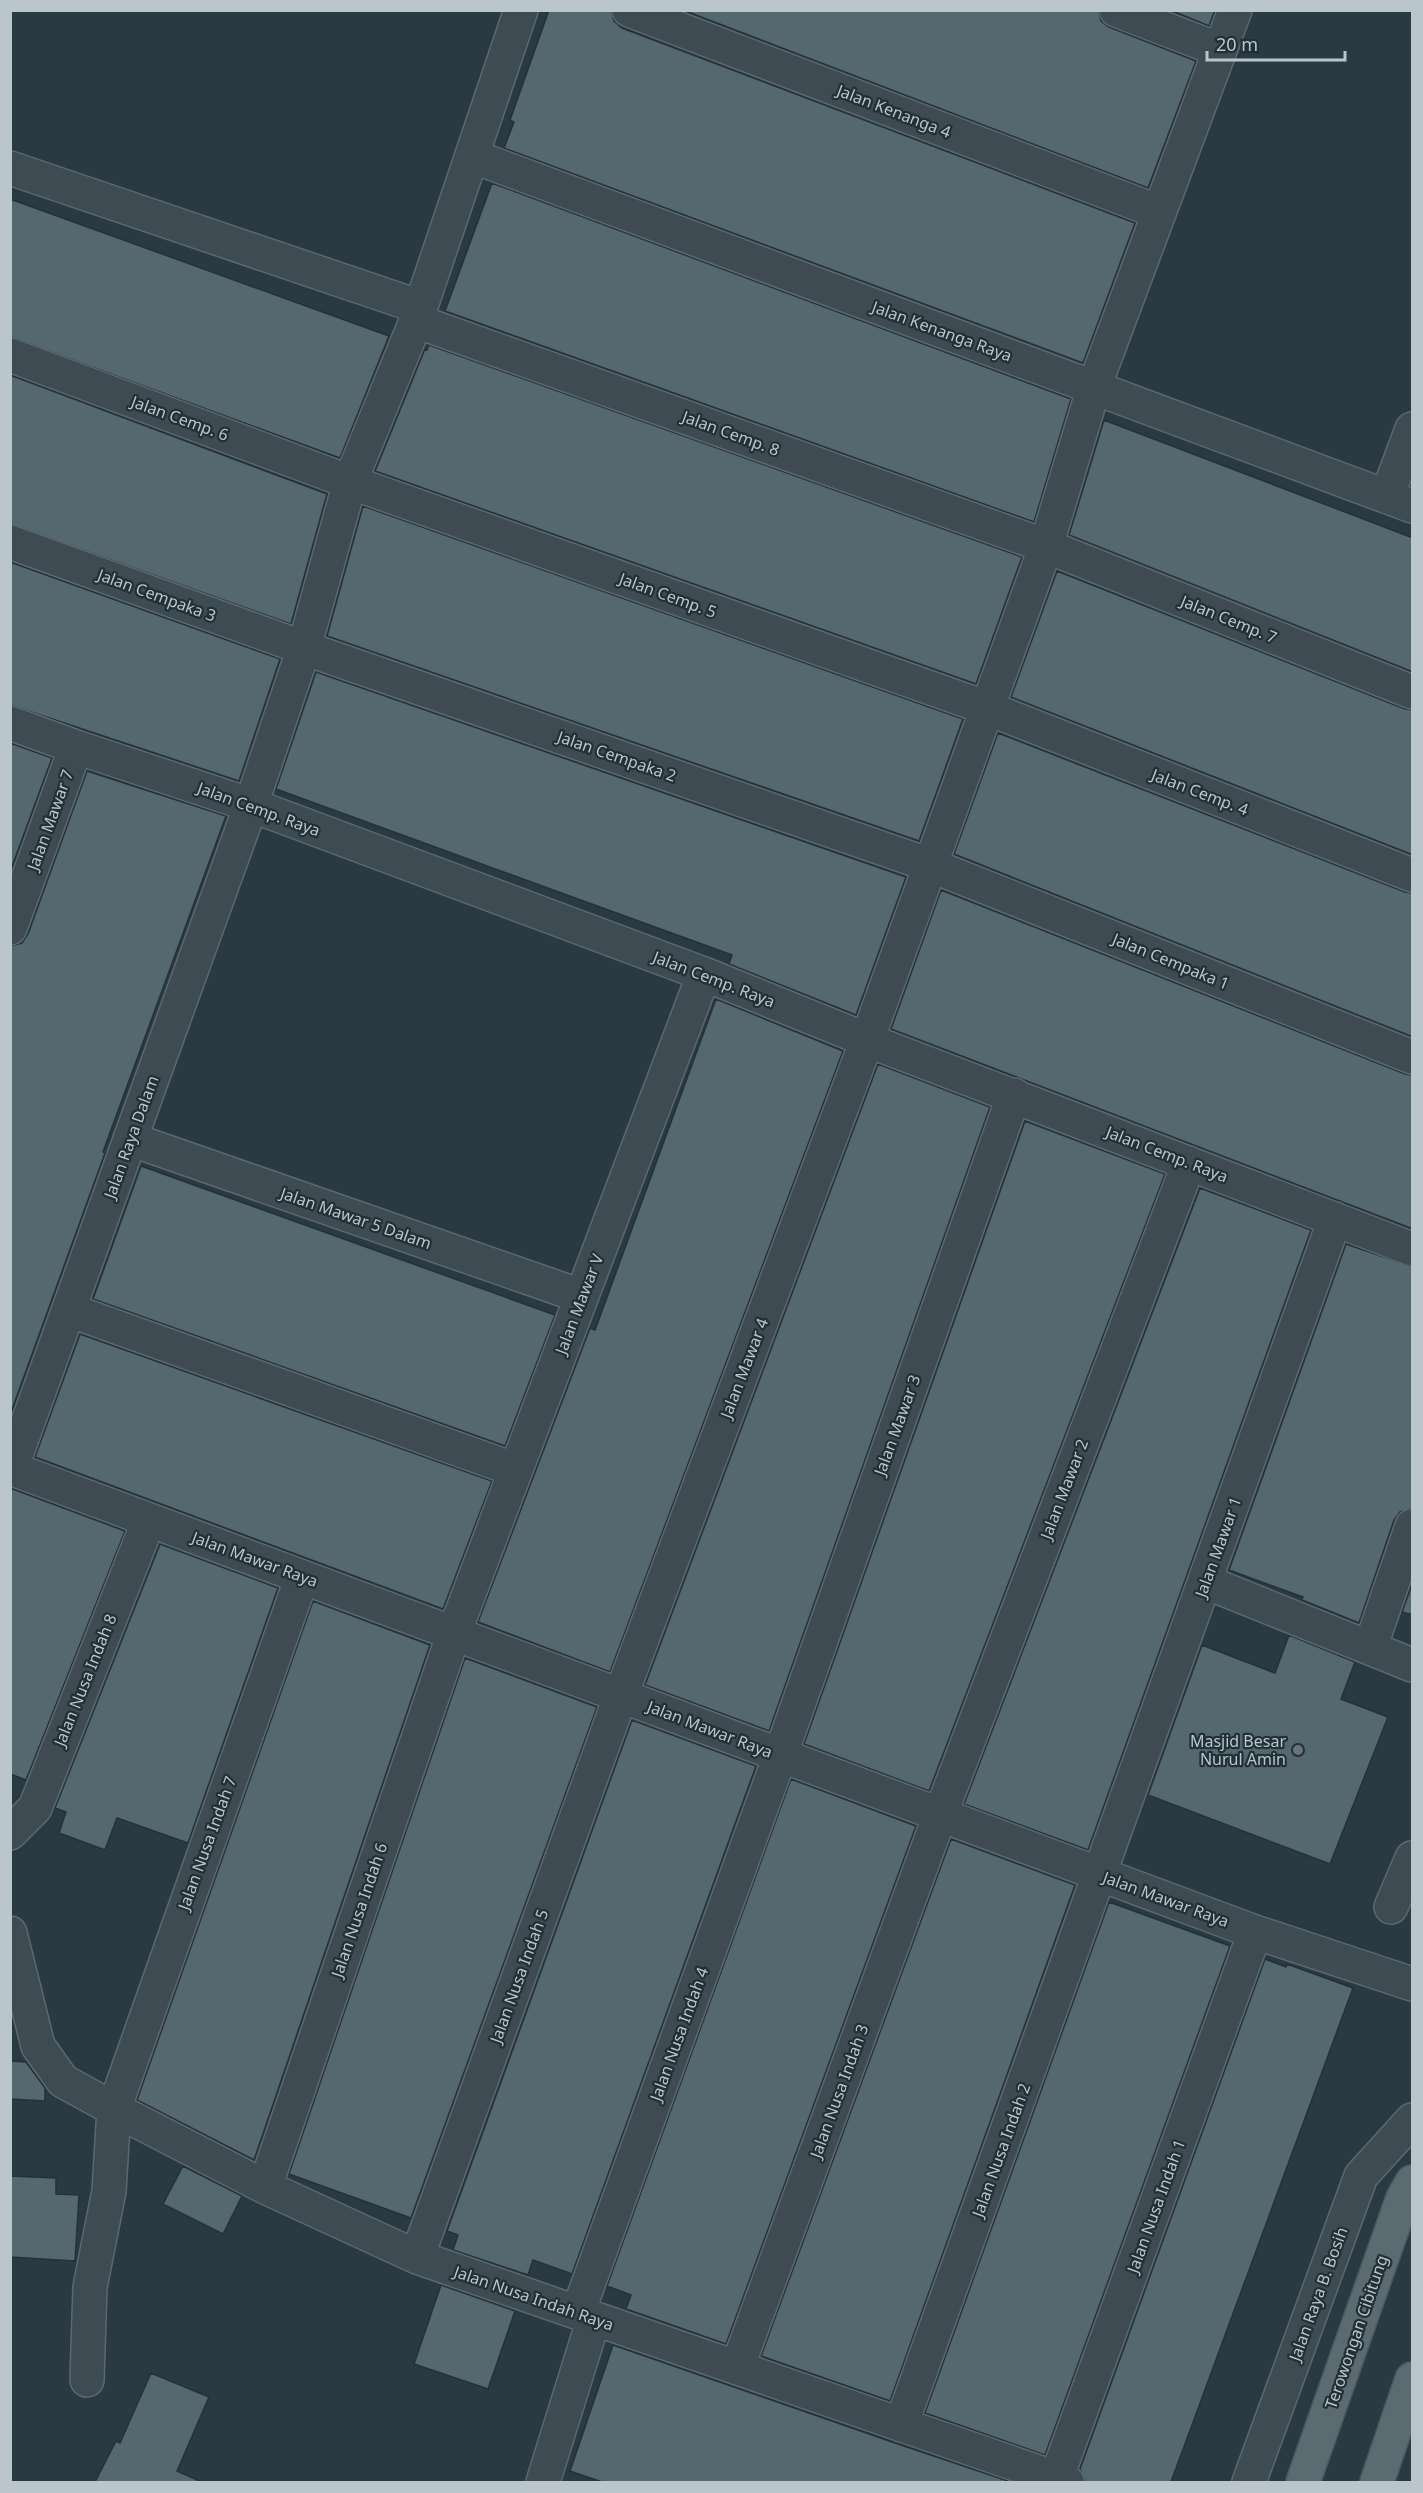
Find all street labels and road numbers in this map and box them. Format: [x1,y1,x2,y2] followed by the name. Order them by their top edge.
[832,78,954,143] street label: Jalan Kenanga 4
[867,295,1015,367] street label: Jalan Kenanga Raya
[126,390,232,446] street label: Jalan Cemp. 6
[677,405,783,461] street label: Jalan Cemp. 8
[93,563,219,627] street label: Jalan Cempaka 3
[614,567,720,623] street label: Jalan Cemp. 5
[1176,589,1280,648] street label: Jalan Cemp. 7
[553,725,679,787] street label: Jalan Cempaka 2
[1147,763,1252,821] street label: Jalan Cemp. 4
[21,767,78,875] street label: Jalan Mawar 7
[193,776,323,841] street label: Jalan Cemp. Raya
[1107,927,1233,994] street label: Jalan Cempaka 1
[648,945,778,1012] street label: Jalan Cemp. Raya
[98,1072,163,1203] street label: Jalan Raya Dalam
[1101,1120,1231,1187] street label: Jalan Cemp. Raya
[276,1181,434,1254] street label: Jalan Mawar 5 Dalam
[549,1250,608,1359] street label: Jalan Mawar V
[714,1315,773,1423] street label: Jalan Mawar 4
[868,1372,925,1480] street label: Jalan Mawar 3
[1034,1436,1093,1544] street label: Jalan Mawar 2
[1189,1494,1246,1602] street label: Jalan Mawar 1
[187,1525,321,1592] street label: Jalan Mawar Raya
[48,1611,122,1751] street label: Jalan Nusa Indah 8
[642,1694,776,1763] street label: Jalan Mawar Raya
[172,1773,241,1915] street label: Jalan Nusa Indah 7
[325,1840,392,1982] street label: Jalan Nusa Indah 6
[1098,1865,1232,1932] street label: Jalan Mawar Raya
[484,1906,553,2048] street label: Jalan Nusa Indah 5
[644,1964,713,2106] street label: Jalan Nusa Indah 4
[804,2021,873,2163] street label: Jalan Nusa Indah 3
[966,2080,1035,2222] street label: Jalan Nusa Indah 2
[1121,2136,1190,2278] street label: Jalan Nusa Indah 1
[1283,2224,1352,2366] street label: Jalan Raya B. Bosih
[1319,2252,1393,2412] street label: Terowongan Cibitung
[449,2260,617,2336] street label: Jalan Nusa Indah Raya

